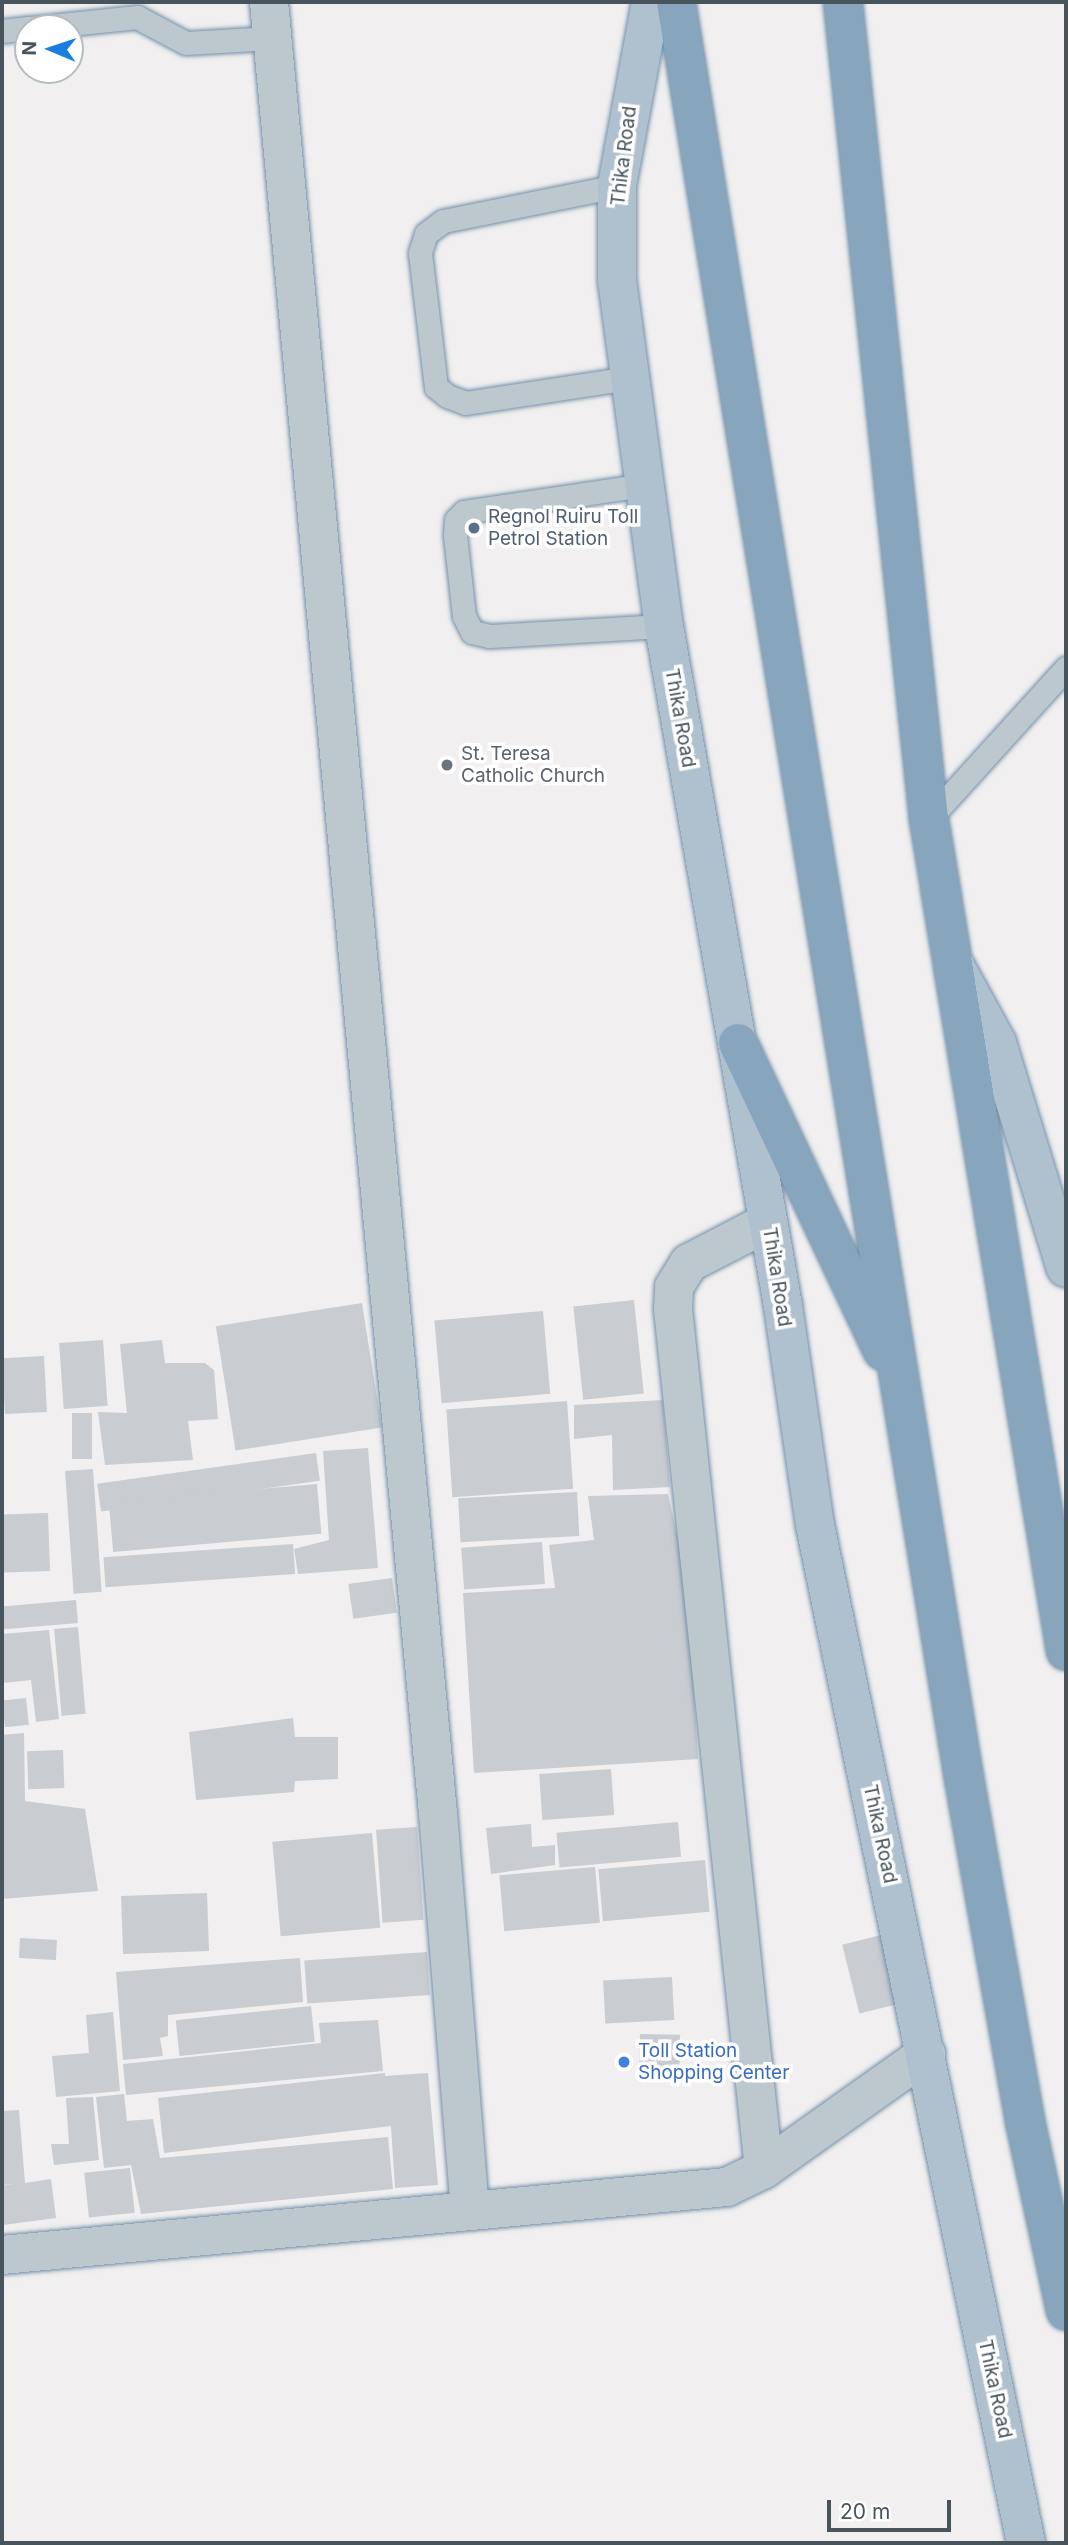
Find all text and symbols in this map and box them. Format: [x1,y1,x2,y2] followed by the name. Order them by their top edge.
[14,14,84,84] north arrow
[18,41,41,56] text: N
[607,105,641,207] street label: Thika Road
[488,506,638,550] place label: Regnol Ruiru Toll Petrol Station
[466,520,482,536] marker: Regnol Ruiru Toll Petrol Station
[660,667,700,769] street label: Thika Road
[461,743,605,787] place label: St. Teresa Catholic Church
[439,757,455,773] marker: St. Teresa Catholic Church
[758,1226,796,1328] street label: Thika Road
[858,1783,902,1885] street label: Thika Road
[638,2040,789,2084] place label: Toll Station Shopping Center
[616,2054,632,2070] marker: Toll Station Shopping Center
[973,2338,1017,2440] street label: Thika Road
[830,2486,954,2530] scale bar
[840,2499,890,2524] text: 20 m

